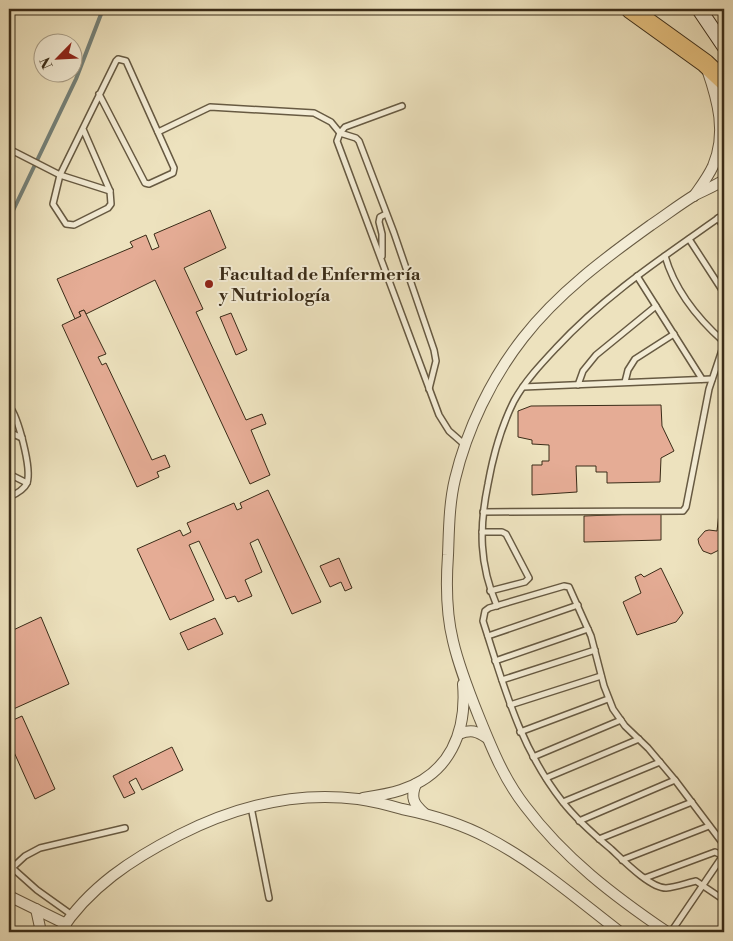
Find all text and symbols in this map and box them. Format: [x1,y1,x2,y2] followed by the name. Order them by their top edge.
[32,32,82,82] north arrow
[37,54,58,72] text: N
[218,263,421,307] place label: Facultad de Enfermería y Nutriología
[203,278,215,290] marker: Facultad de Enfermería y Nutriología

